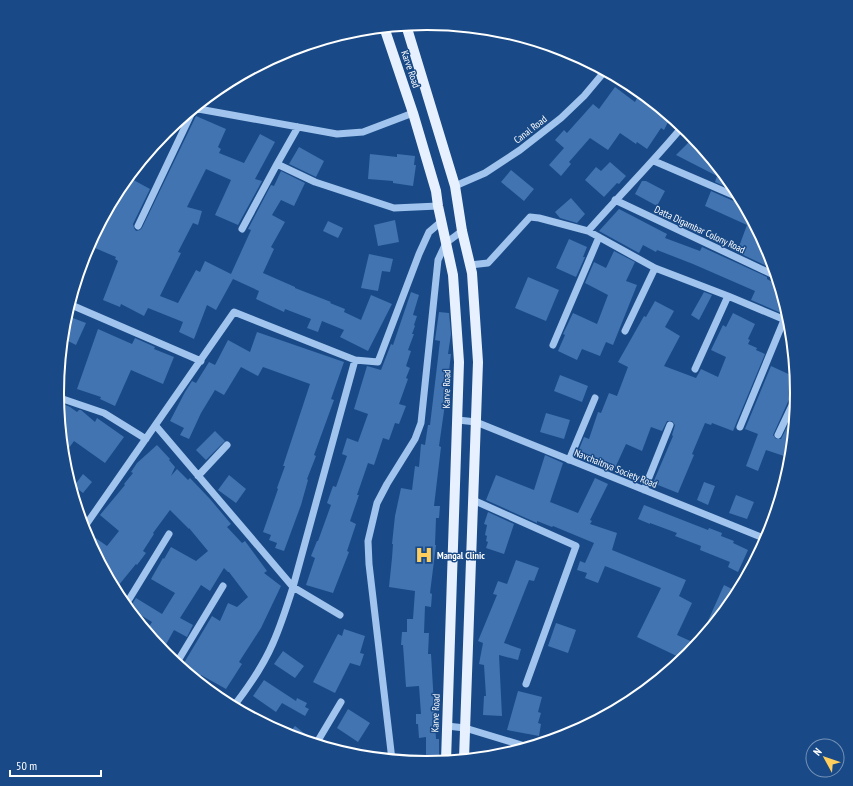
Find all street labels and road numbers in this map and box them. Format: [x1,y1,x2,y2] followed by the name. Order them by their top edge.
[398,49,423,90] street label: Karve Road
[511,112,549,146] street label: Canal Road
[652,203,747,256] street label: Datta Digambar Colony Road
[440,370,453,408] street label: Karve Road
[572,446,659,491] street label: Navchaitnya Society Road
[428,693,443,733] street label: Karve Road

